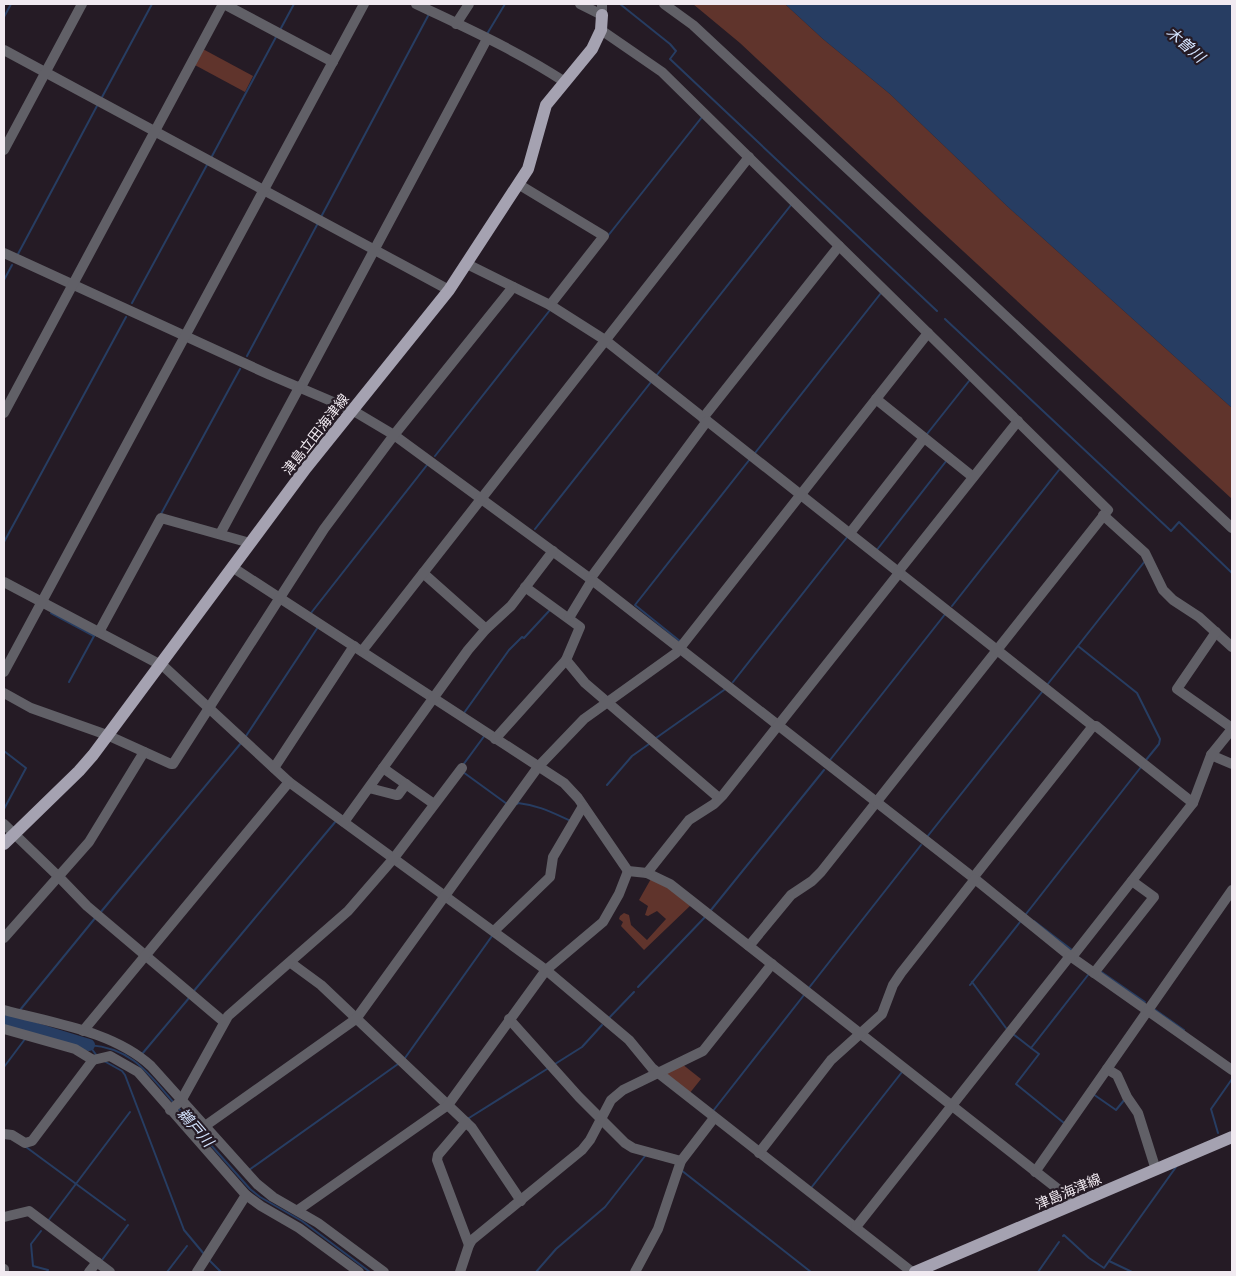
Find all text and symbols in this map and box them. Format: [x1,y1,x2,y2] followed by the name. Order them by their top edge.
[1162,22,1211,68] water label: 木曽川
[277,390,353,478] street label: 津島立田海津線
[174,1103,220,1152] water label: 鵜戸川
[1032,1169,1104,1213] street label: 津島海津線

